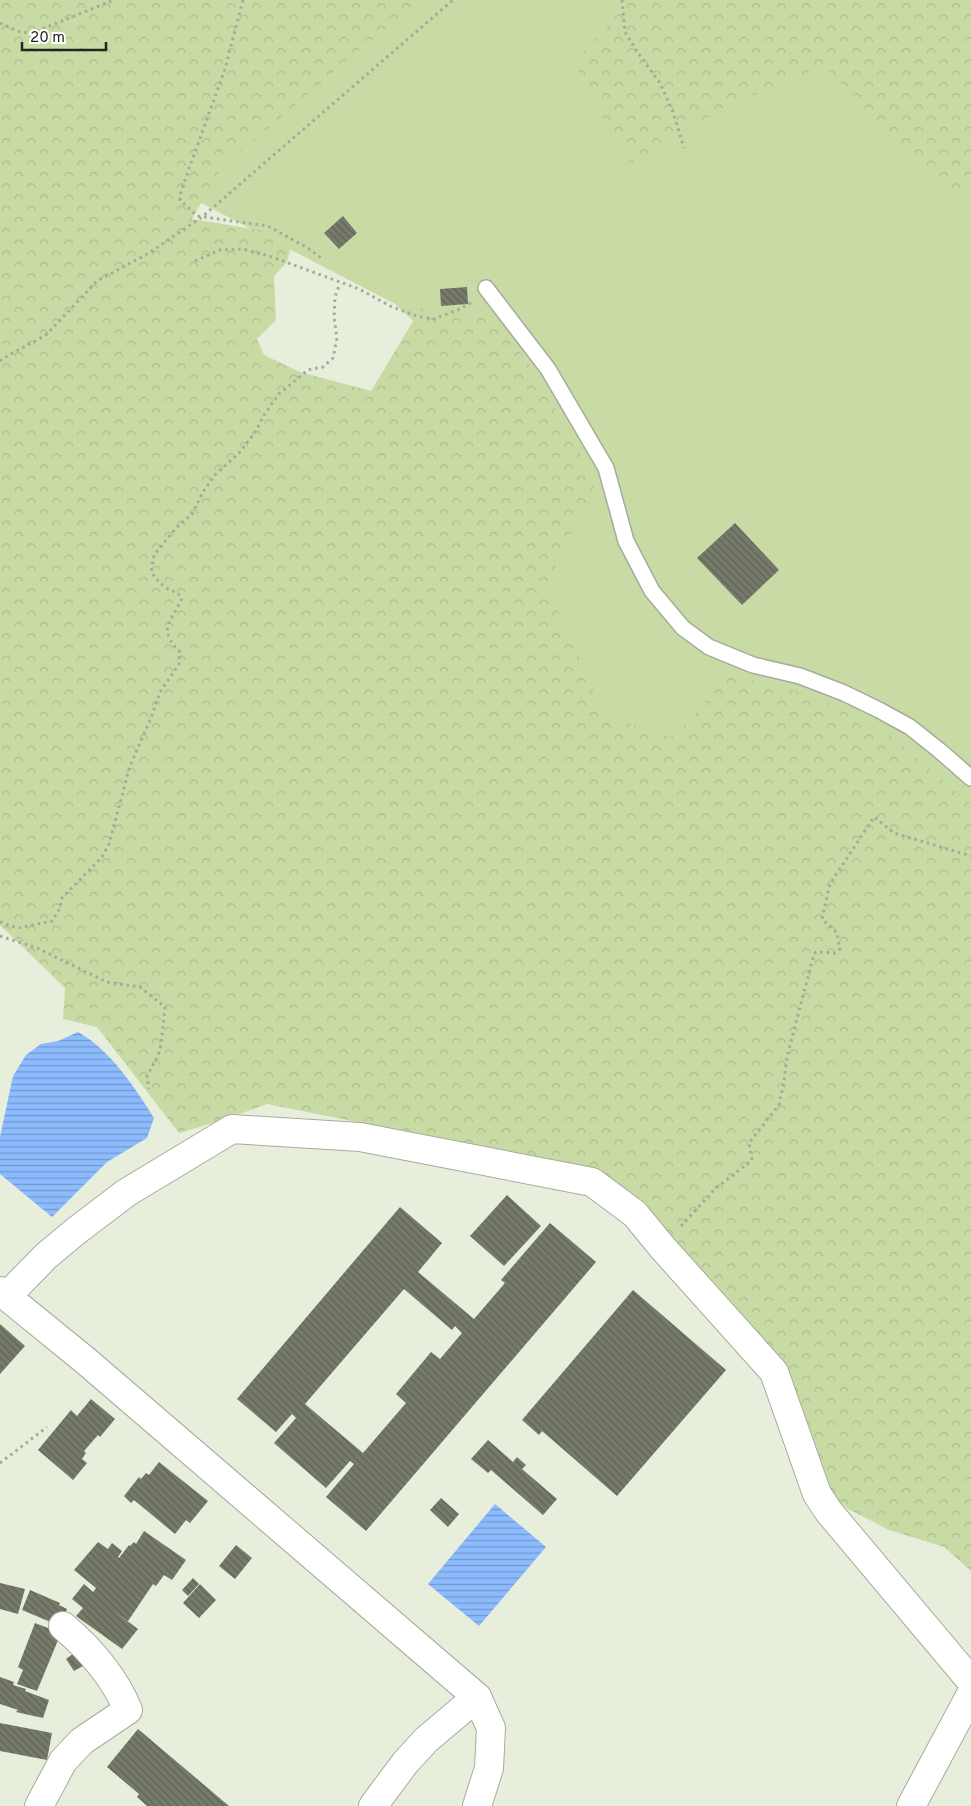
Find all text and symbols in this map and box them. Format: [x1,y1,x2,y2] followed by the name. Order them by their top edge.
[22,20,106,52] scale bar
[30,29,65,48] text: 20 m

